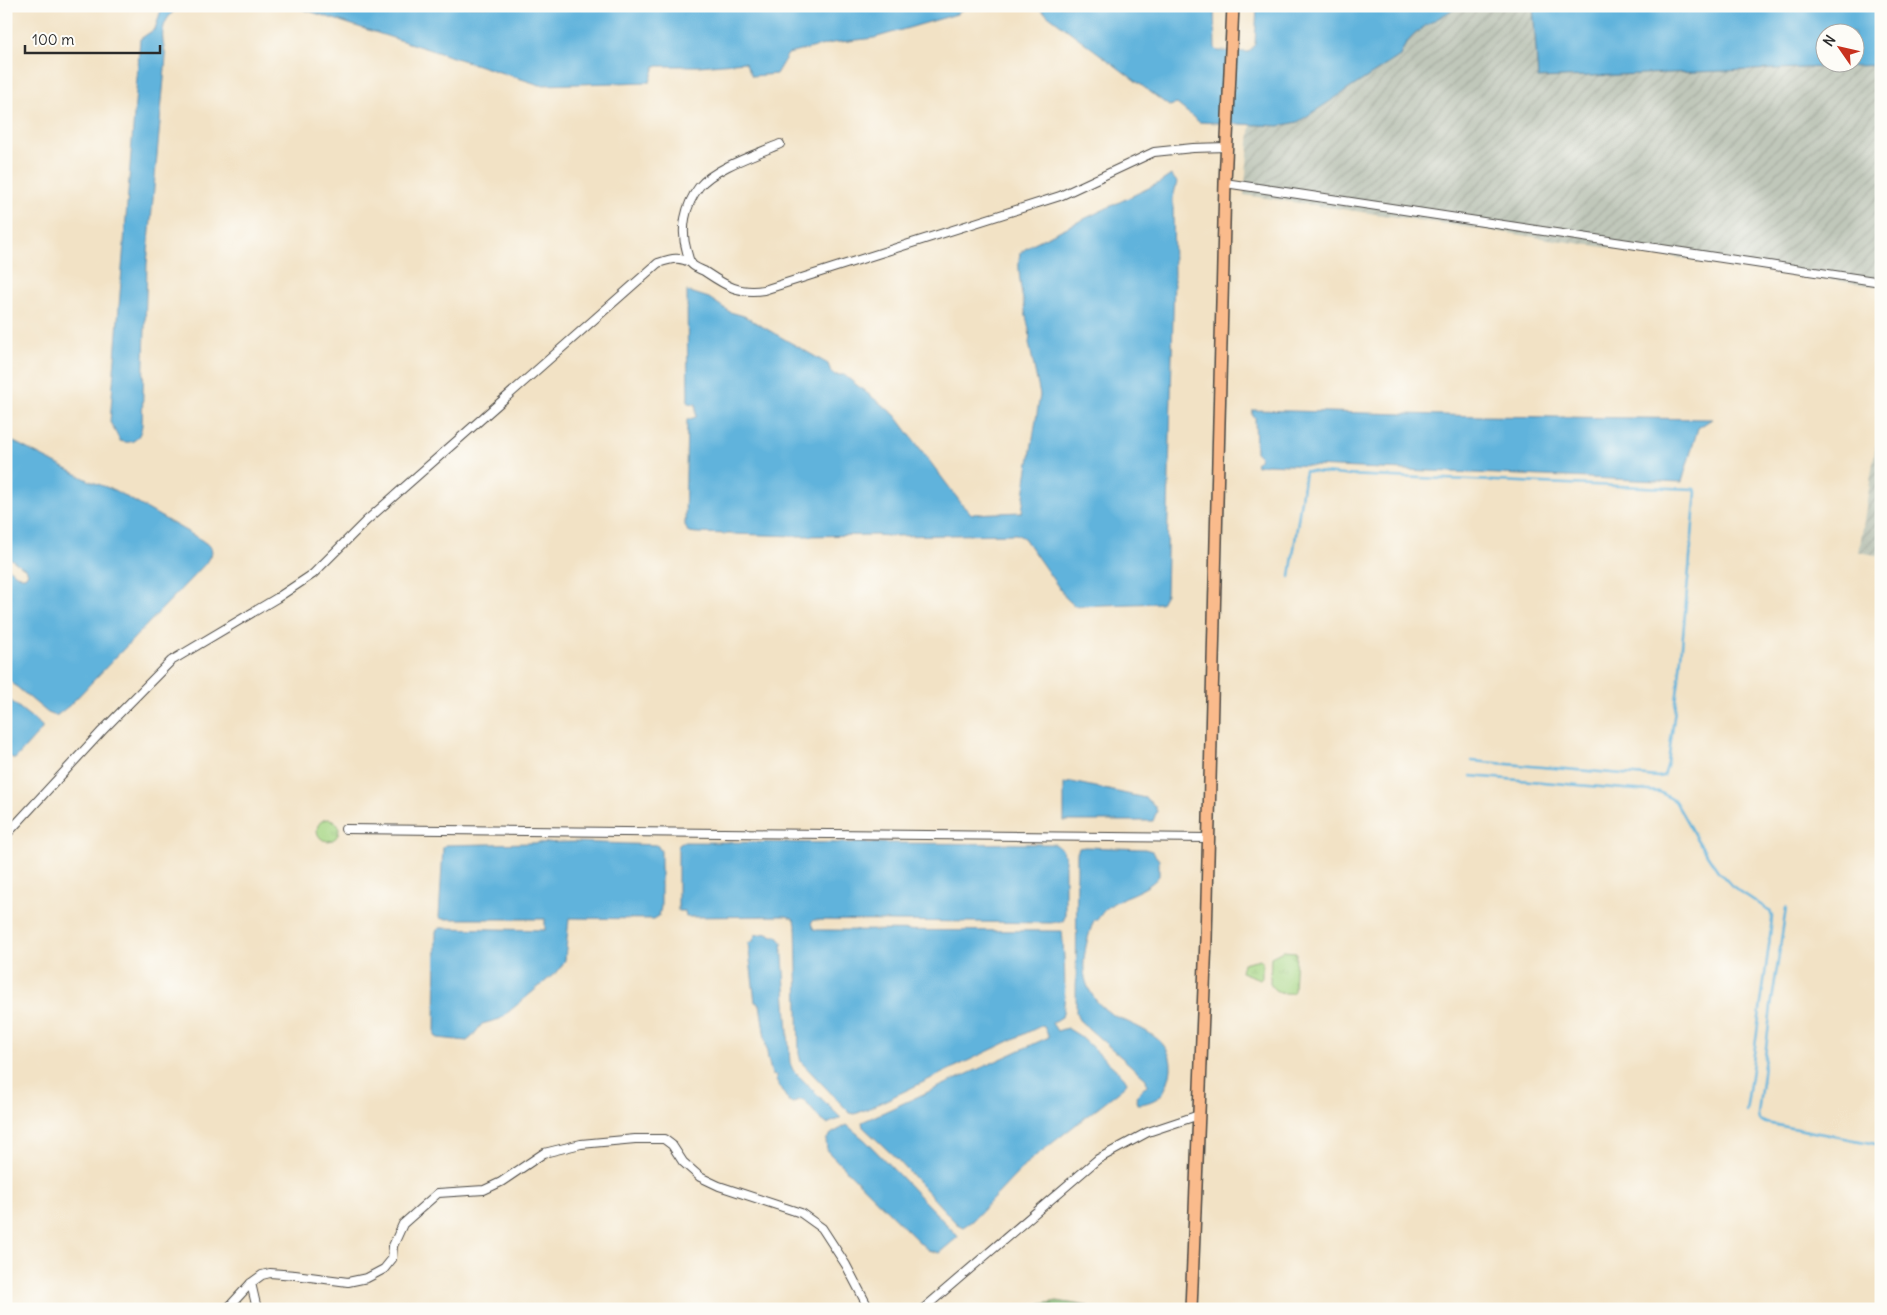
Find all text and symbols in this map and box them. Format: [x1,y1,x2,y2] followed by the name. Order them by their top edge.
[25,22,160,54] scale bar
[1814,22,1864,72] north arrow
[32,30,74,49] text: 100 m
[1819,32,1839,50] text: N

